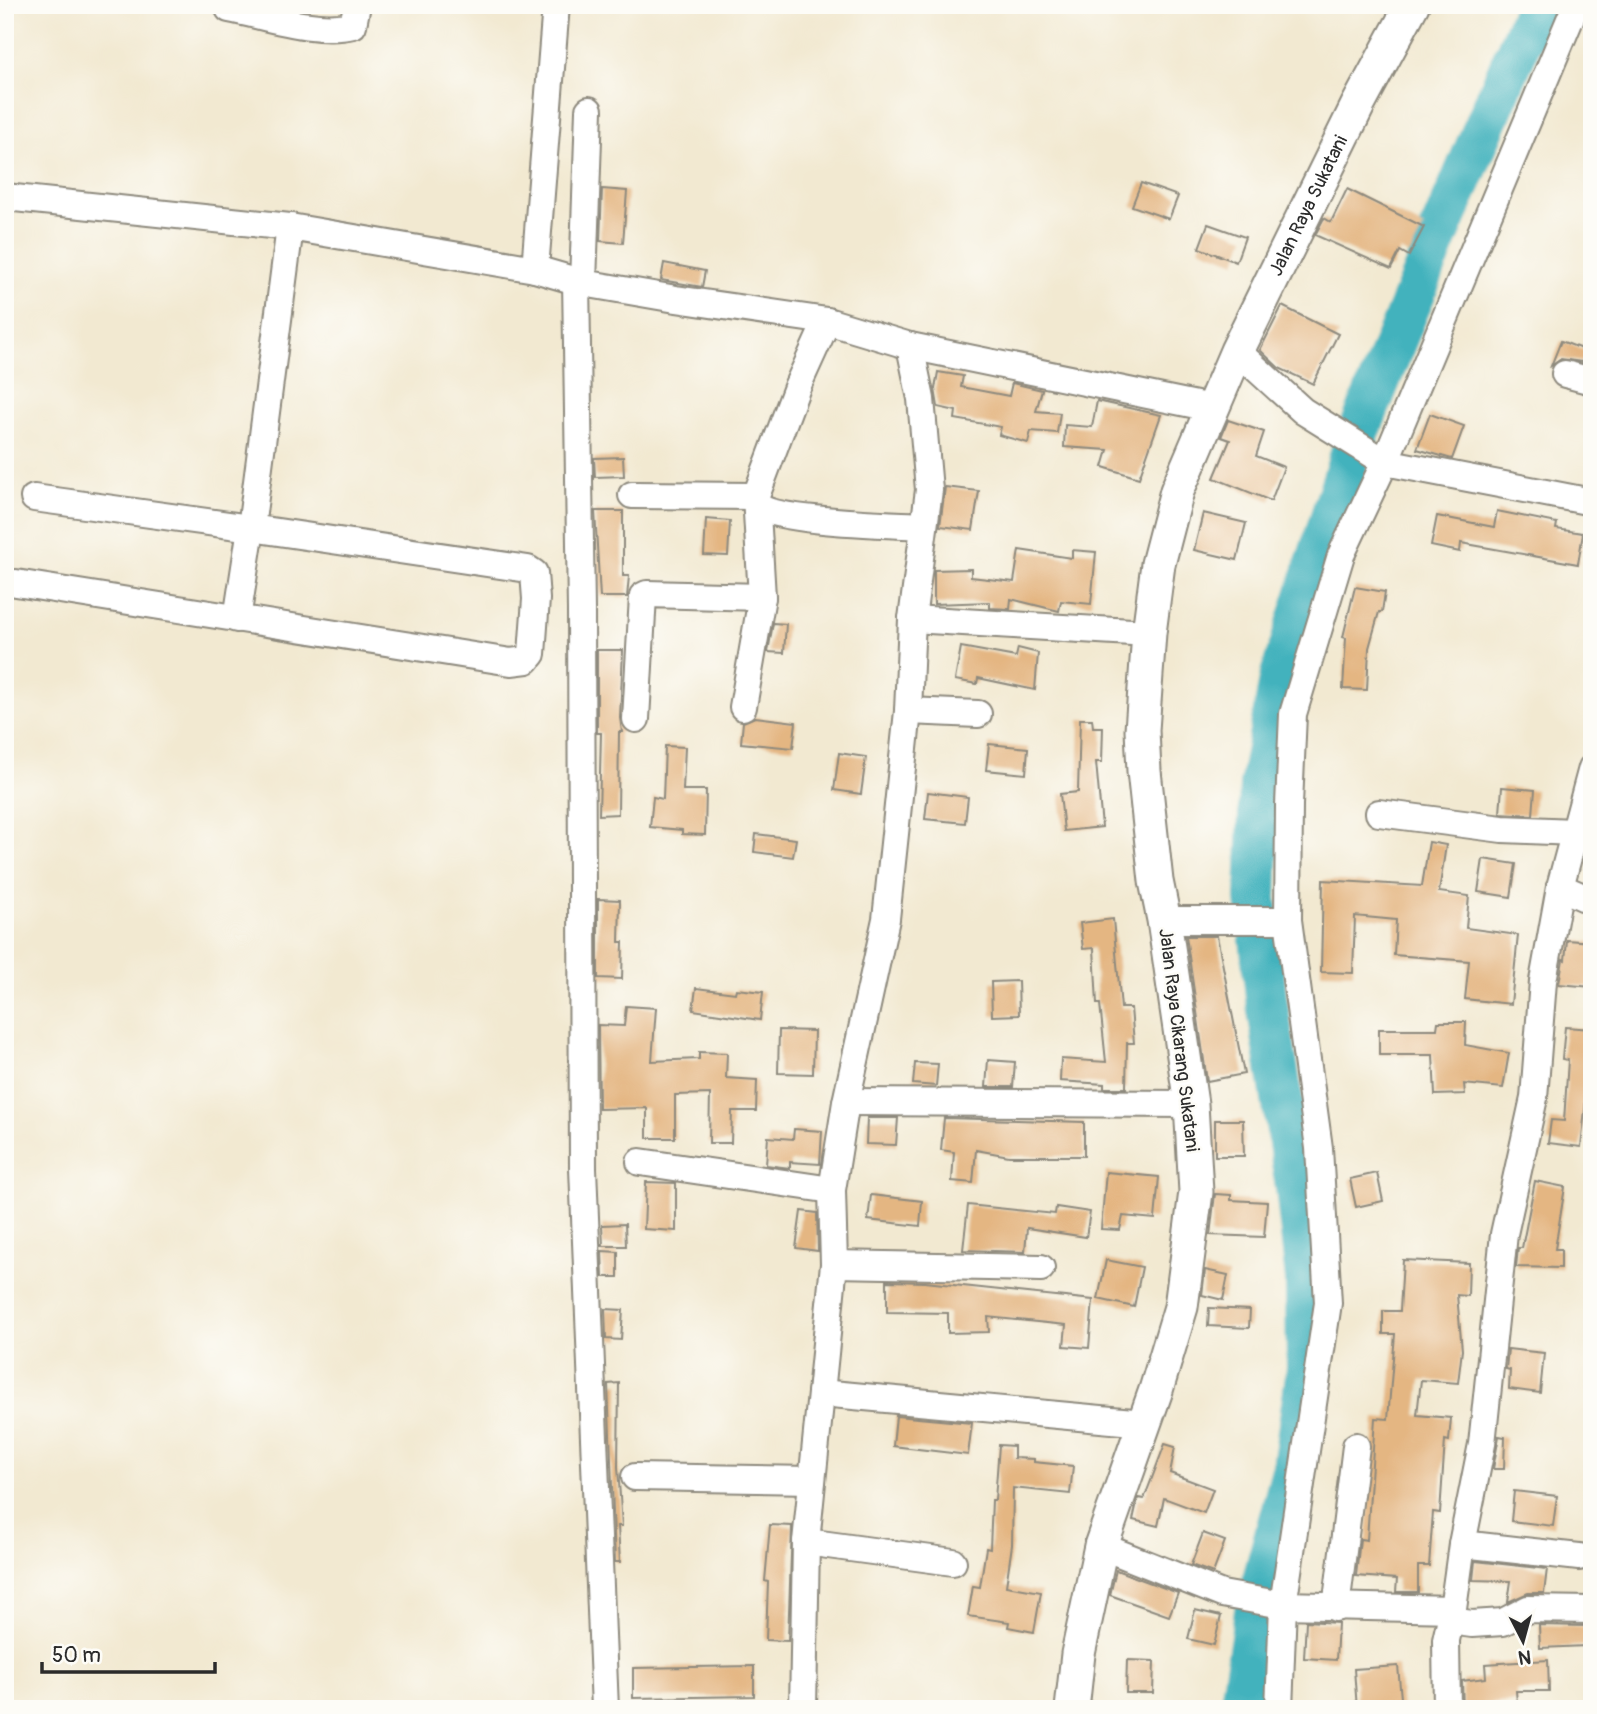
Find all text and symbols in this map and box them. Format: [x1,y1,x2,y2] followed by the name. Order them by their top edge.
[1264,131,1353,280] street label: Jalan Raya Sukatani
[1153,927,1205,1153] street label: Jalan Raya Cikarang Sukatani
[1488,1606,1558,1676] north arrow
[42,1630,215,1674] scale bar
[52,1642,101,1669] text: 50 m
[1517,1644,1532,1670] text: N

